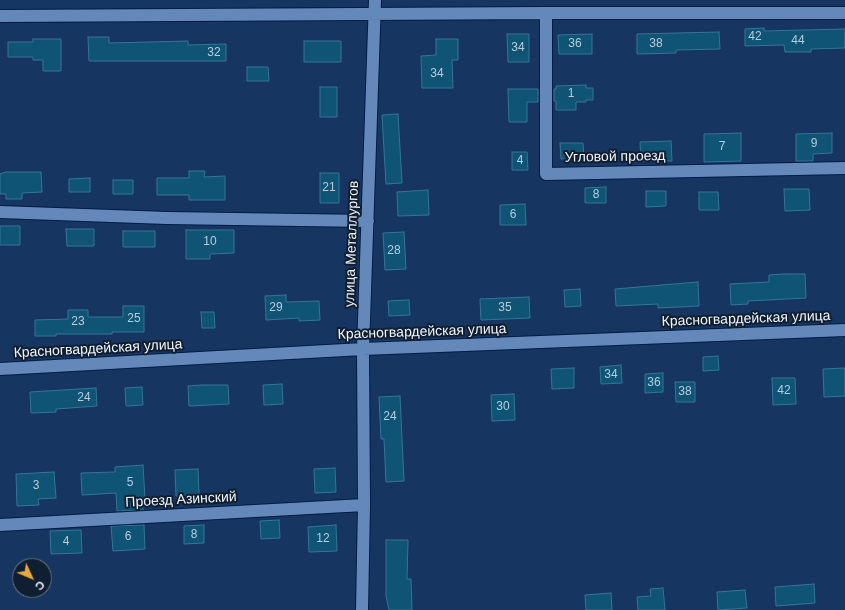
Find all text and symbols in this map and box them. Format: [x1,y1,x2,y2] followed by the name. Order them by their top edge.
[748,30,762,44] house number: 42
[791,34,805,48] house number: 44
[568,37,582,51] house number: 36
[649,37,663,51] house number: 38
[511,41,525,55] house number: 34
[207,46,221,60] house number: 32
[430,67,444,81] house number: 34
[568,87,574,101] house number: 1
[811,137,817,151] house number: 9
[719,140,725,154] house number: 7
[564,148,666,166] street label: Угловой проезд
[517,154,523,168] house number: 4
[341,180,363,308] street label: улица Металлургов
[322,181,336,195] house number: 21
[593,188,599,202] house number: 8
[510,208,516,222] house number: 6
[203,235,217,249] house number: 10
[387,244,401,258] house number: 28
[269,301,283,315] house number: 29
[498,301,512,315] house number: 35
[661,308,831,330] street label: Красногвардейская улица
[127,312,141,326] house number: 25
[71,315,85,329] house number: 23
[337,321,507,343] street label: Красногвардейская улица
[13,336,183,362] street label: Красногвардейская улица
[604,368,618,382] house number: 34
[647,376,661,390] house number: 36
[777,384,791,398] house number: 42
[678,385,692,399] house number: 38
[77,391,91,405] house number: 24
[496,400,510,414] house number: 30
[383,410,397,424] house number: 24
[127,476,133,490] house number: 5
[33,479,39,493] house number: 3
[125,489,237,511] street label: Проезд Азинский
[191,528,197,542] house number: 8
[125,530,131,544] house number: 6
[316,532,330,546] house number: 12
[63,535,69,549] house number: 4
[12,558,52,598] north arrow
[33,579,47,593] text: С

